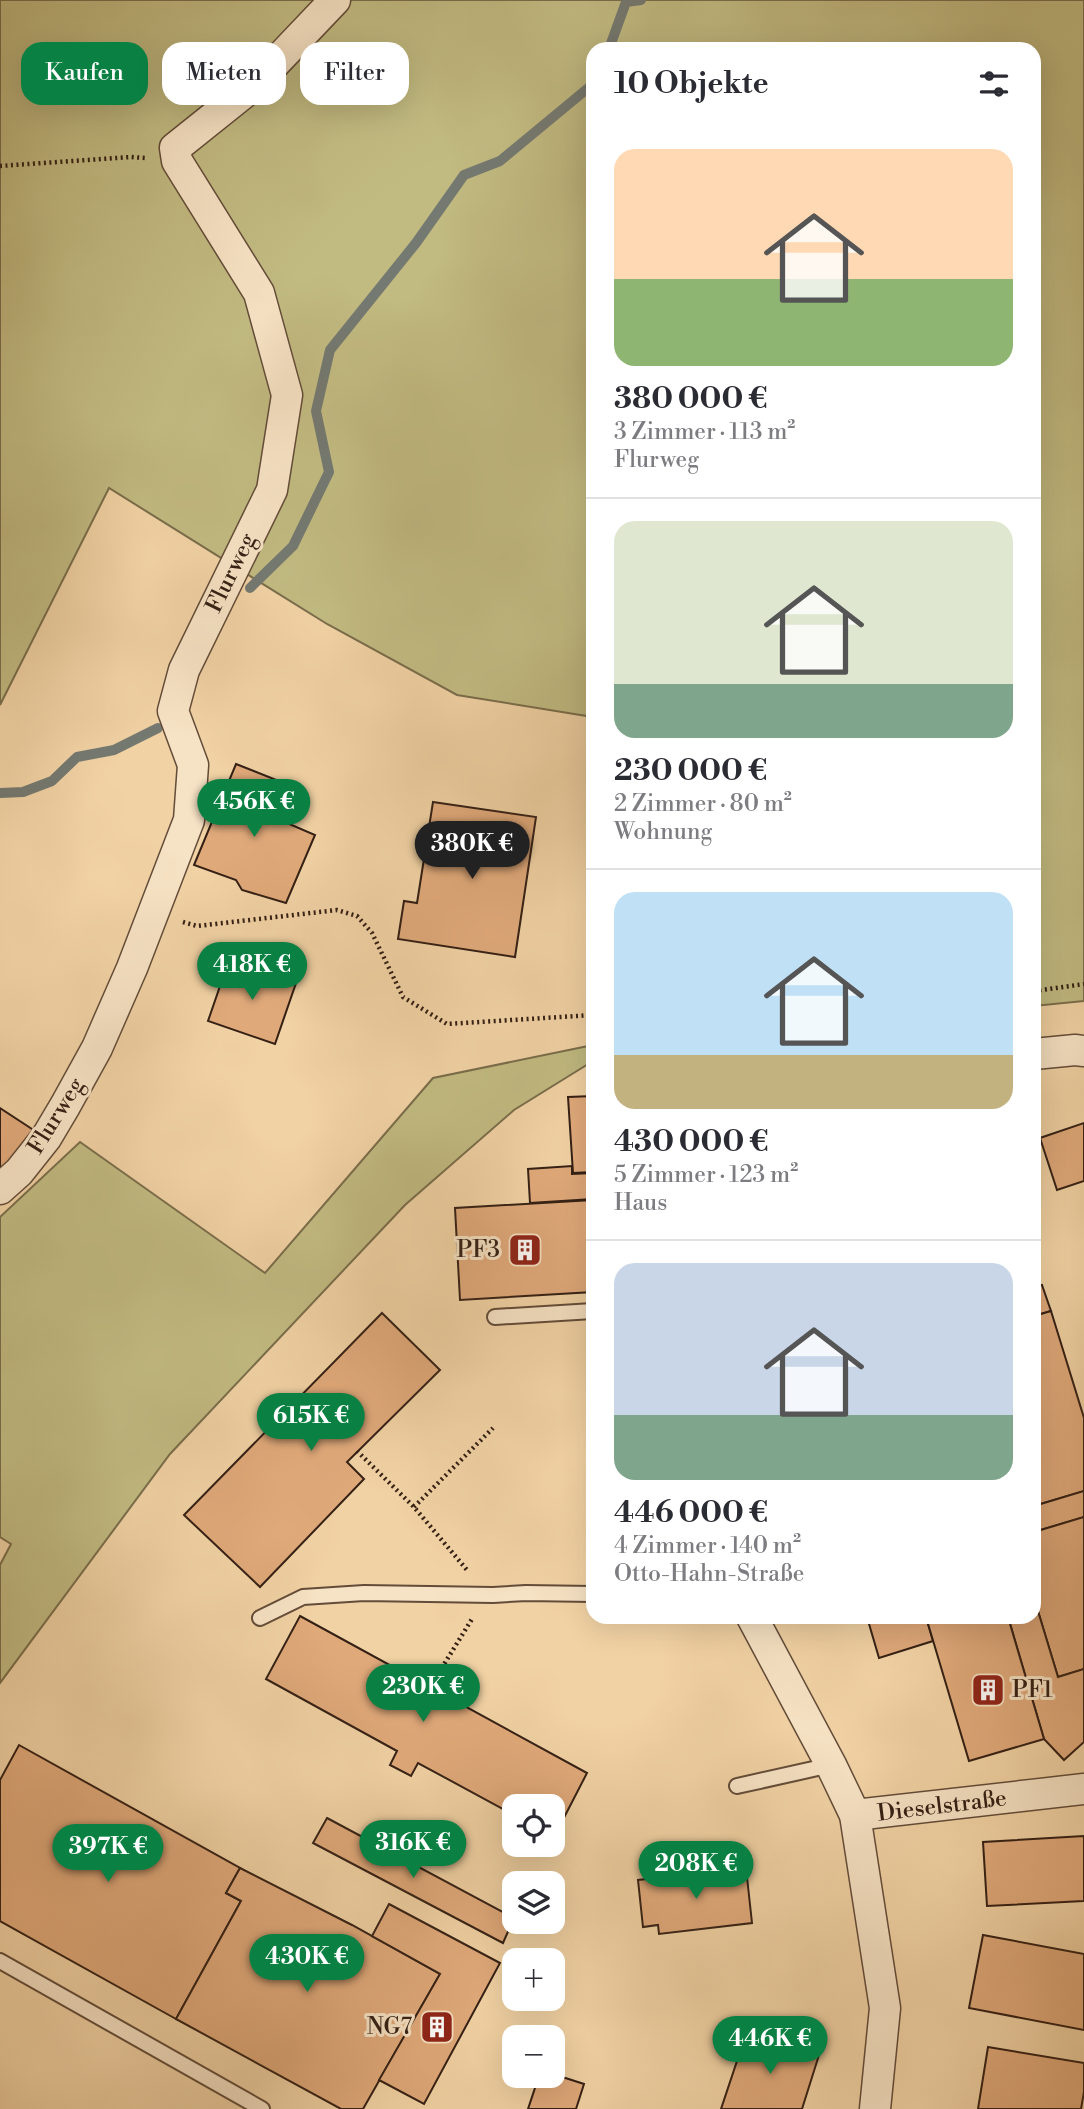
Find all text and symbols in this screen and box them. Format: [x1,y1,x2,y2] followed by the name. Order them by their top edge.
[21,42,148,105] chip: Kaufen
[162,42,286,105] chip: Mieten
[300,42,409,105] chip: Filter
[614,65,769,103] text: 10 Objekte
[975,65,1013,103] icon: filters
[751,195,877,321] icon: home
[614,380,768,418] text: 380 000 €
[614,418,795,446] text: 3 Zimmer · 113 m²
[614,446,699,474] text: Flurweg
[200,529,262,617] street label: Flurweg
[751,567,877,693] icon: home
[614,752,767,790] text: 230 000 €
[197,780,311,839] pin: 456K €
[213,788,295,816] text: 456K €
[614,790,792,818] text: 2 Zimmer · 80 m²
[614,818,712,846] text: Wohnung
[415,822,529,881] pin: 380K €
[431,830,513,858] text: 380K €
[751,938,877,1064] icon: home
[195,942,309,1002] pin: 418K €
[213,951,291,979] text: 418K €
[22,1072,90,1160] street label: Flurweg
[614,1123,769,1161] text: 430 000 €
[614,1161,798,1189] text: 5 Zimmer · 123 m²
[614,1189,667,1217] text: Haus
[506,1231,544,1269] building icon: PF3
[456,1236,500,1264] place label: PF3
[751,1309,877,1435] icon: home
[254,1394,368,1453] pin: 615K €
[273,1402,349,1430] text: 615K €
[614,1494,768,1532] text: 446 000 €
[614,1532,801,1560] text: 4 Zimmer · 140 m²
[614,1560,804,1588] text: Otto-Hahn-Straße
[366,1664,480,1724] pin: 230K €
[969,1671,1007,1709] building icon: PF1
[382,1673,464,1701] text: 230K €
[1012,1676,1053,1704] place label: PF1
[876,1784,1008,1828] street label: Dieselstraße
[502,1794,565,2088] map controls
[502,1794,565,1857] button: locate
[356,1820,470,1880] pin: 316K €
[51,1825,165,1884] pin: 397K €
[375,1829,451,1857] text: 316K €
[68,1833,148,1861] text: 397K €
[639,1842,753,1901] pin: 208K €
[654,1850,738,1878] text: 208K €
[502,1871,565,1934] button: layers
[250,1934,364,1994] pin: 430K €
[265,1943,349,1971] text: 430K €
[502,1948,565,2011] button: +
[418,2008,456,2046] building icon: NG7
[367,2013,412,2041] place label: NG7
[713,2016,827,2076] pin: 446K €
[502,2025,565,2088] button: −
[729,2025,811,2053] text: 446K €

